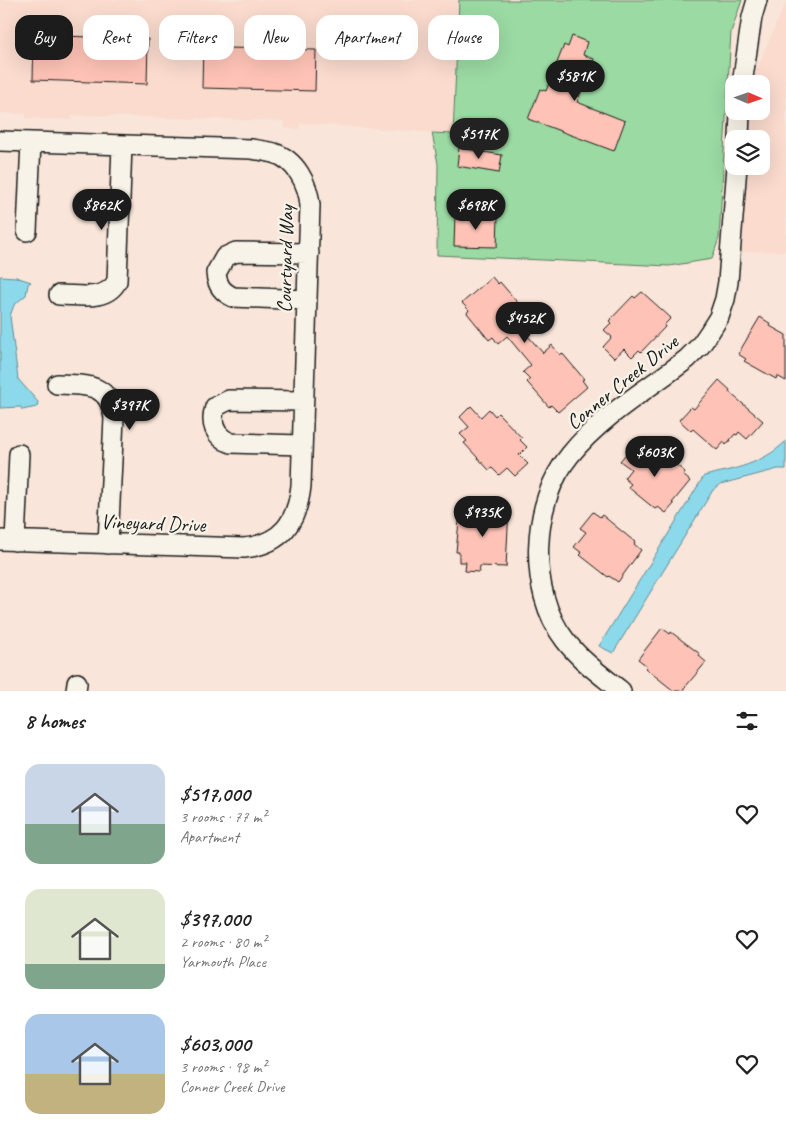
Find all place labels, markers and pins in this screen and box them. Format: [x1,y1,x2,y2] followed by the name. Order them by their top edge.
[540,59,610,102] pin: $581K
[444,118,514,160] pin: $517K
[67,188,137,231] pin: $862K
[441,188,511,231] pin: $698K
[490,302,560,344] pin: $452K
[95,388,165,431] pin: $397K
[620,436,690,478] pin: $603K
[448,496,518,538] pin: $935K

